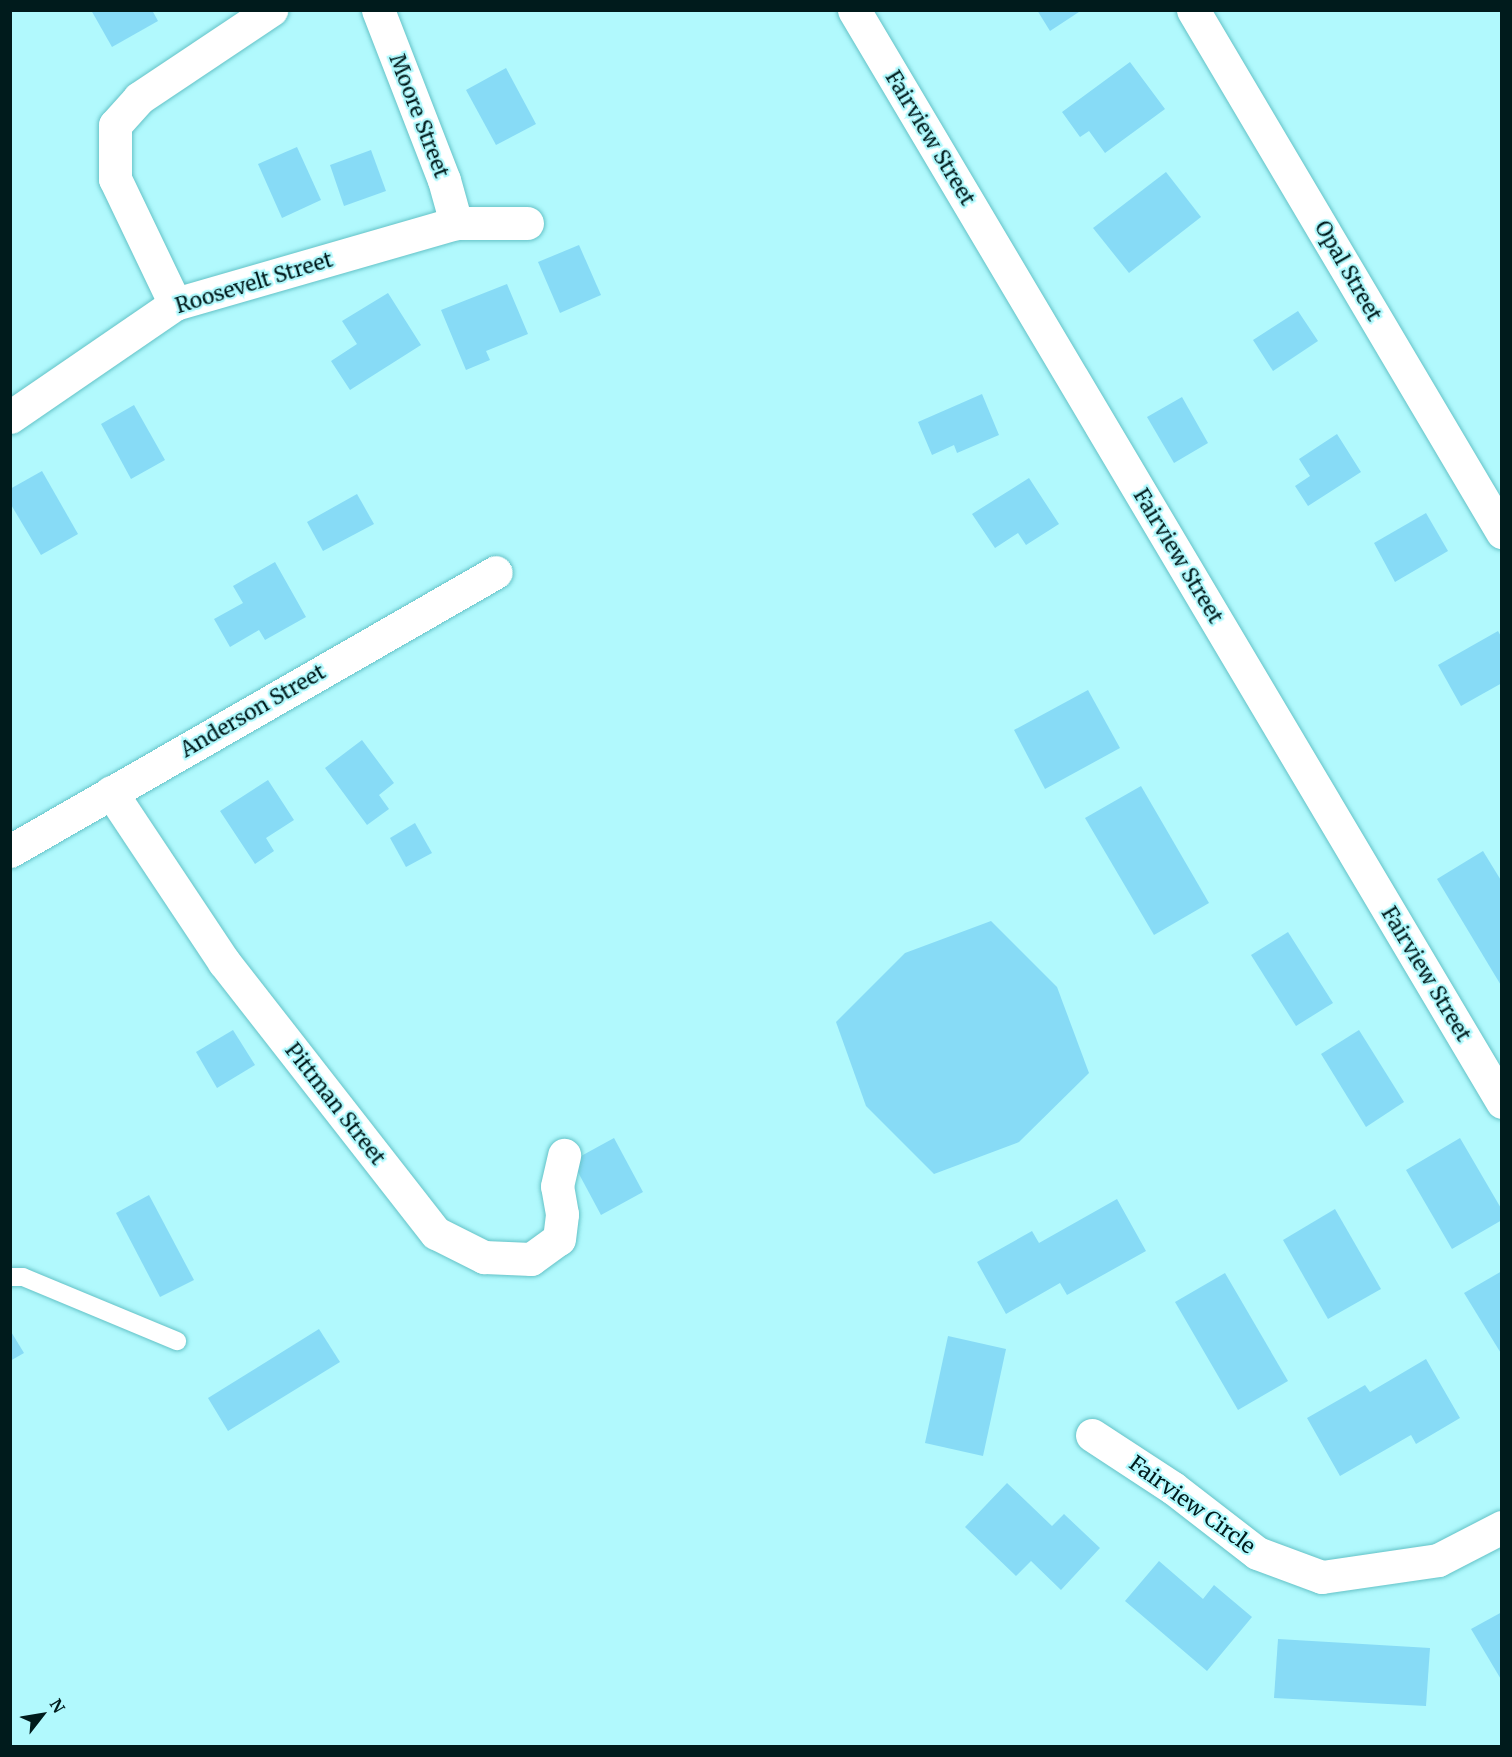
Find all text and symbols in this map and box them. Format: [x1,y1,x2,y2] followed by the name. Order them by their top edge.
[384,51,454,181] street label: Moore Street
[880,66,980,210] street label: Fairview Street
[1309,216,1387,326] street label: Opal Street
[172,247,336,319] street label: Roosevelt Street
[1128,484,1228,628] street label: Fairview Street
[176,659,330,763] street label: Anderson Street
[1376,902,1476,1046] street label: Fairview Street
[280,1038,390,1170] street label: Pittman Street
[1124,1451,1260,1559] street label: Fairview Circle
[12,1685,72,1745] north arrow
[46,1695,69,1716] text: N

